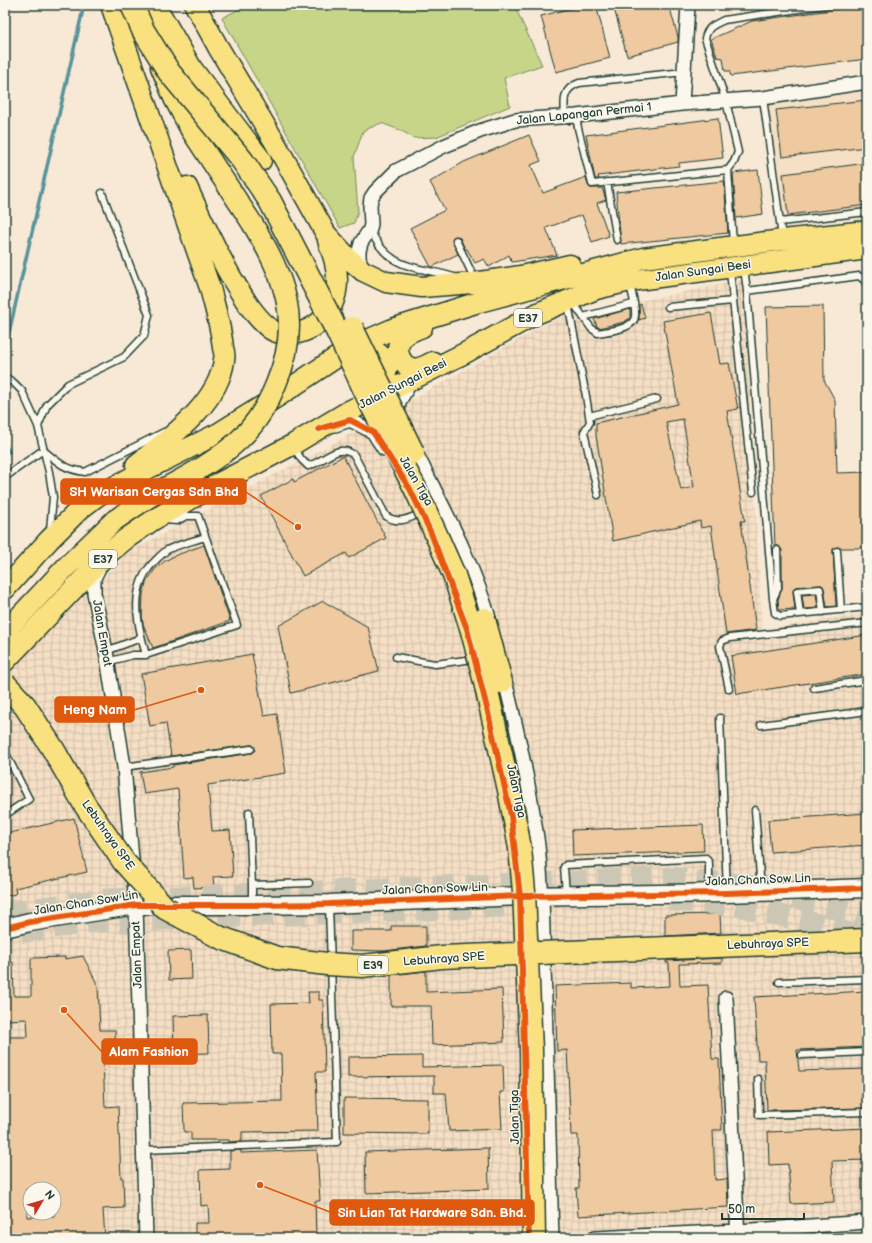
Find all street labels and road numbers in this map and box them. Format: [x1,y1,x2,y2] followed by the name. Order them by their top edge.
[516,99,652,129] street label: Jalan Lapangan Permai 1
[654,257,752,285] street label: Jalan Sungai Besi
[514,309,542,327] road number: E37
[357,355,450,413] street label: Jalan Sungai Besi
[396,453,436,509] street label: Jalan Tiga
[89,550,117,568] road number: E37
[89,598,115,668] street label: Jalan Empat
[503,762,529,820] street label: Jalan Tiga
[78,797,138,873] street label: Lebuhraya SPE
[705,871,811,889] street label: Jalan Chan Sow Lin
[382,880,488,898] street label: Jalan Chan Sow Lin
[33,887,140,919] street label: Jalan Chan Sow Lin
[128,921,146,989] street label: Jalan Empat
[727,935,809,953] street label: Lebuhraya SPE
[403,949,486,969] street label: Lebuhraya SPE
[358,956,388,974] road number: E39
[507,1089,523,1145] street label: Jalan Tiga

